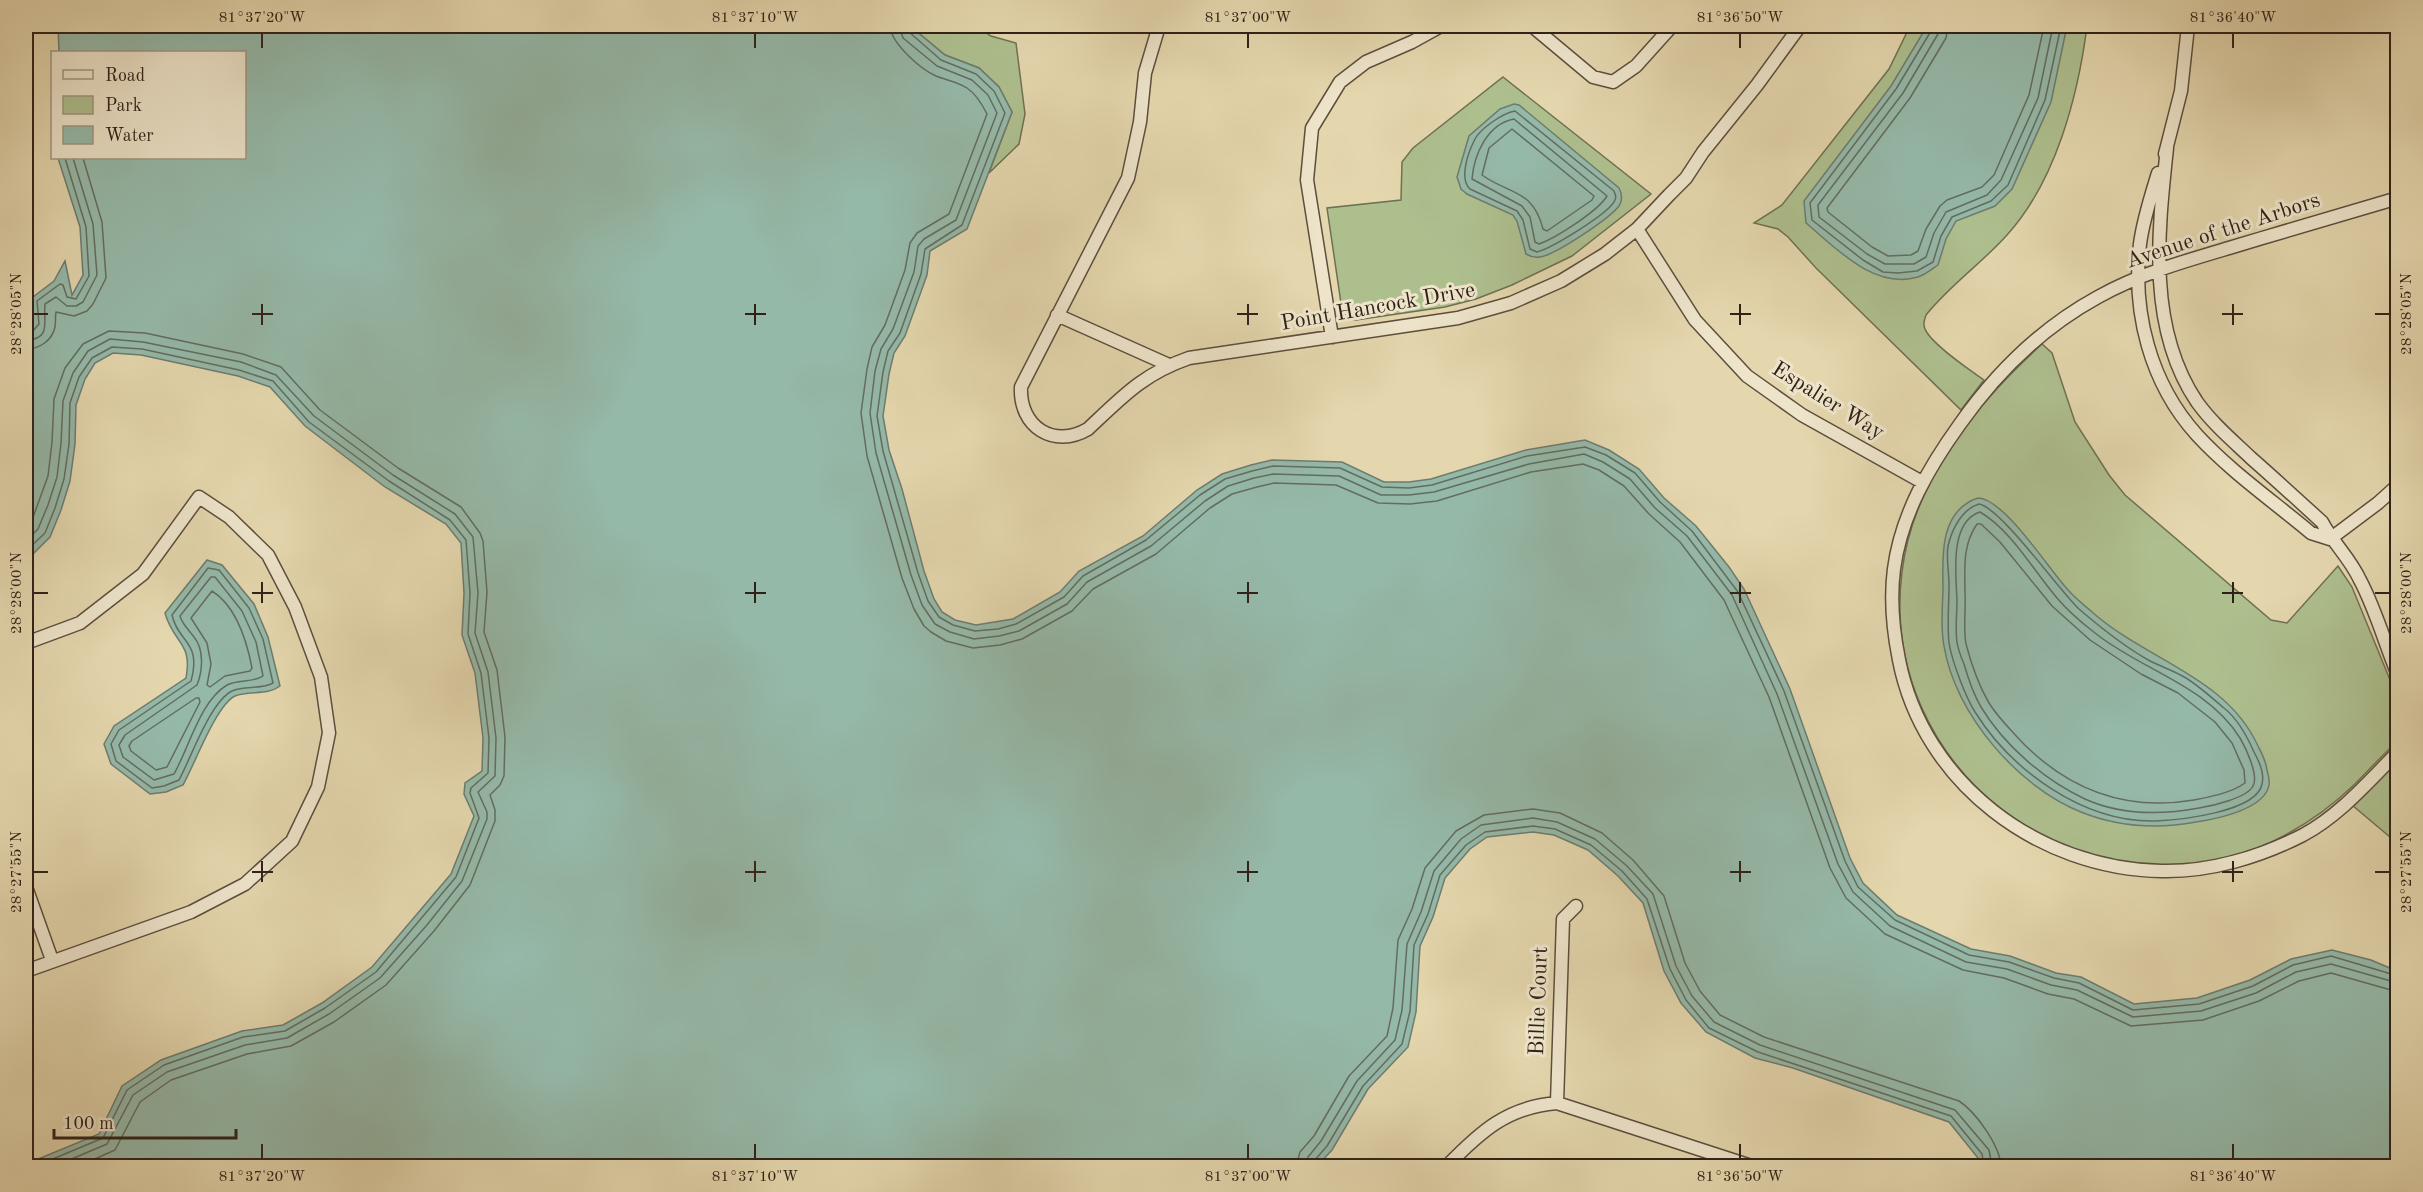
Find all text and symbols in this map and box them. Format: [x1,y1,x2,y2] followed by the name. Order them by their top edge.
[219,11,305,26] text: 81°37'20"W
[712,11,798,26] text: 81°37'10"W
[1205,11,1291,26] text: 81°37'00"W
[1697,11,1783,26] text: 81°36'50"W
[2190,11,2276,26] text: 81°36'40"W
[51,51,246,159] legend
[105,67,145,85] text: Road
[105,97,142,115] text: Park
[105,127,154,145] text: Water
[2123,189,2323,273] street label: Avenue of the Arbors
[10,273,25,355] text: 28°28'05"N
[2400,273,2415,355] text: 28°28'05"N
[1279,279,1477,335] street label: Point Hancock Drive
[1768,358,1888,444] street label: Espalier Way
[10,552,25,634] text: 28°28'00"N
[2400,552,2415,634] text: 28°28'00"N
[10,831,25,913] text: 28°27'55"N
[2400,831,2415,913] text: 28°27'55"N
[1526,946,1552,1056] street label: Billie Court
[54,1102,236,1140] scale bar
[63,1115,114,1133] text: 100 m
[219,1170,305,1185] text: 81°37'20"W
[712,1170,798,1185] text: 81°37'10"W
[1205,1170,1291,1185] text: 81°37'00"W
[1697,1170,1783,1185] text: 81°36'50"W
[2190,1170,2276,1185] text: 81°36'40"W

